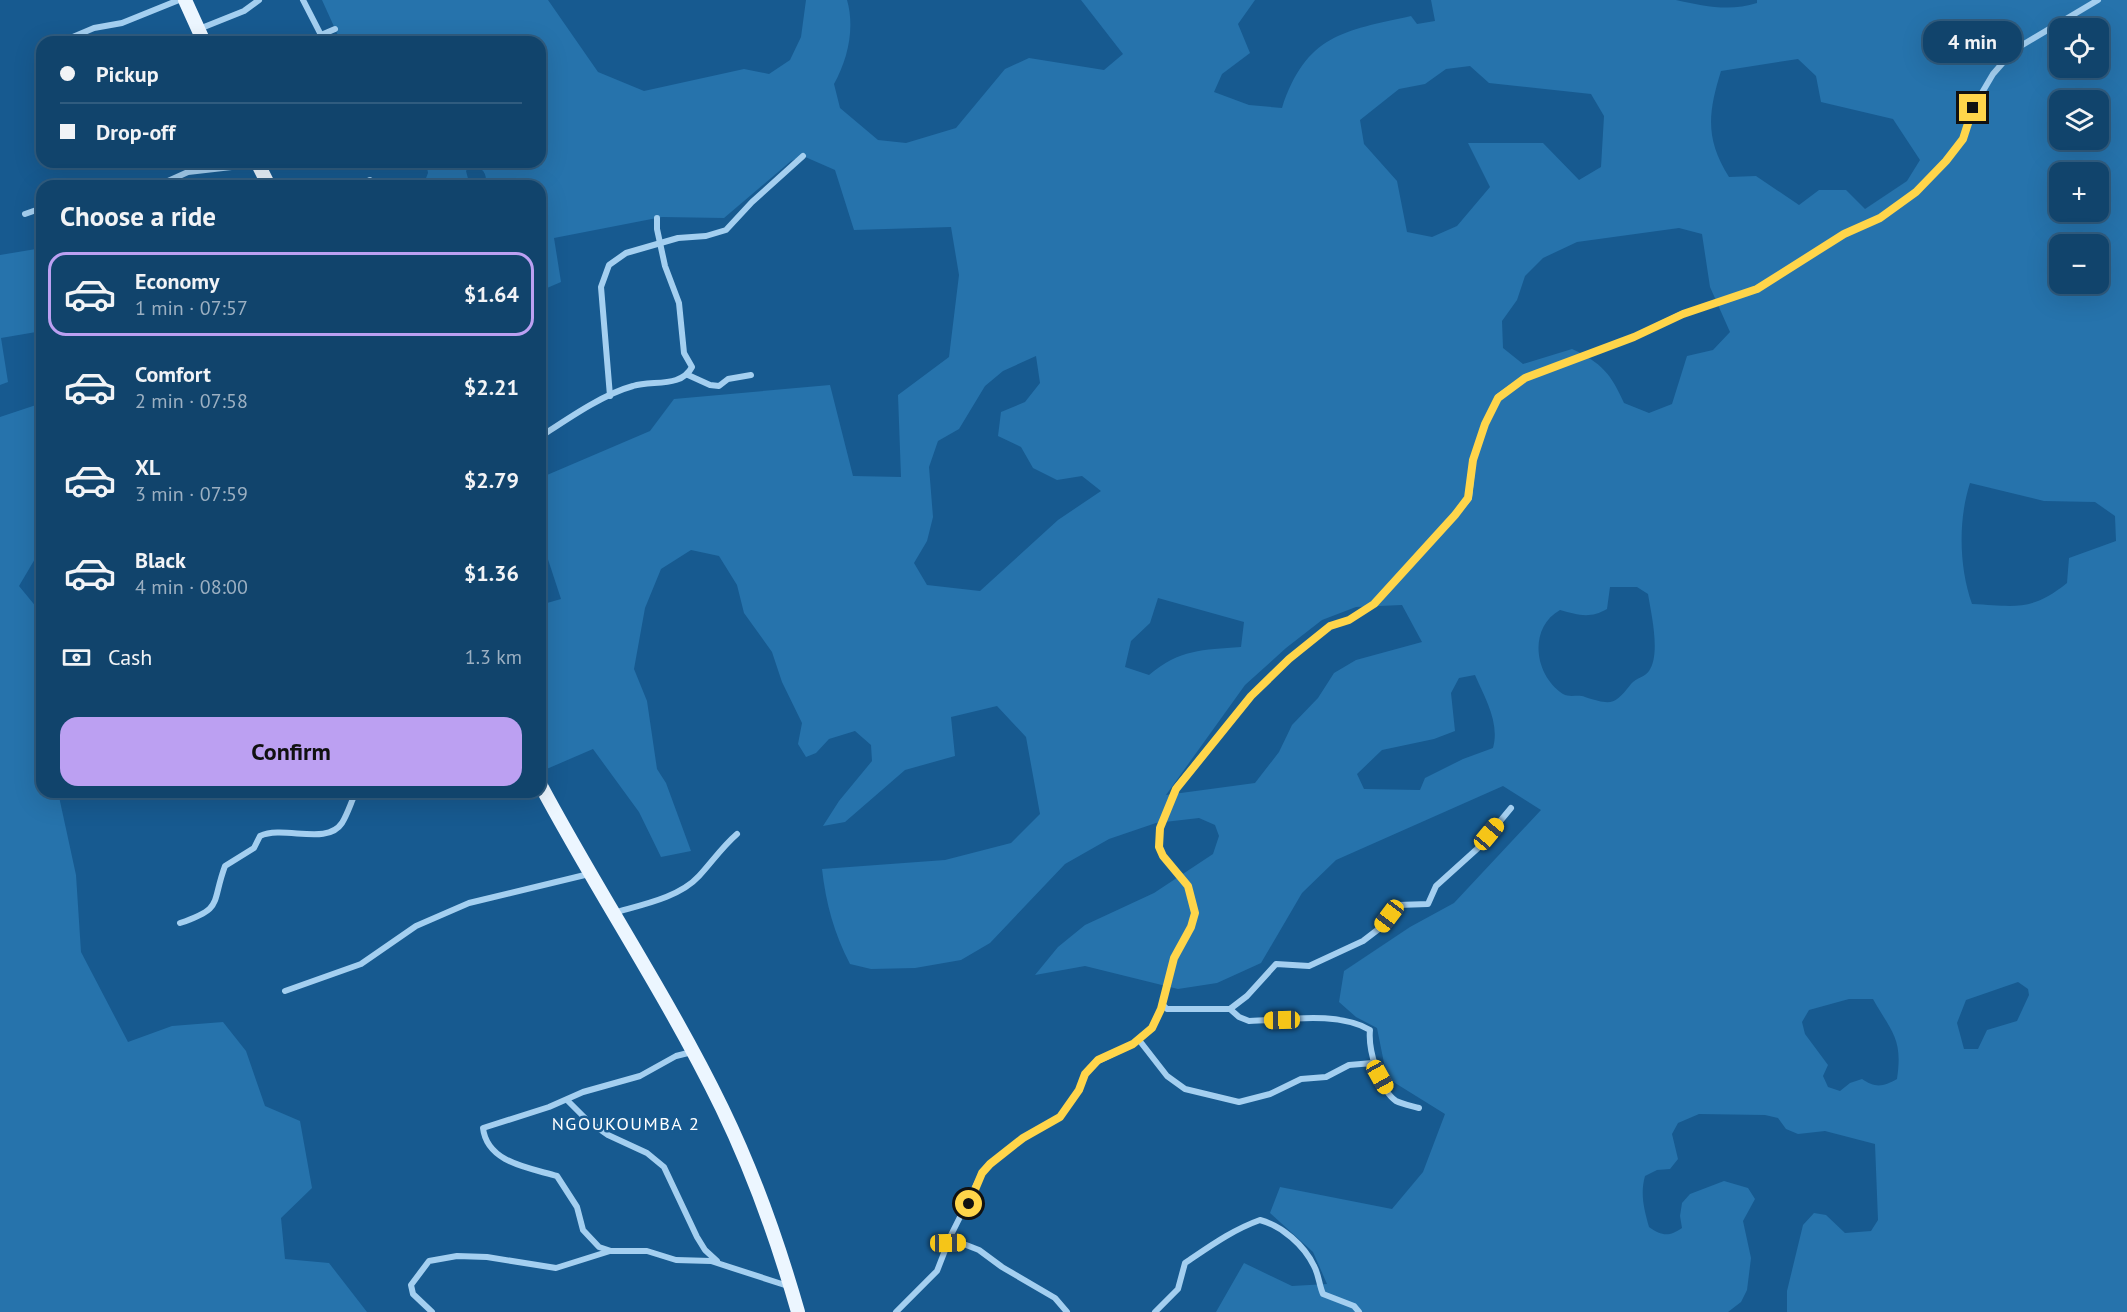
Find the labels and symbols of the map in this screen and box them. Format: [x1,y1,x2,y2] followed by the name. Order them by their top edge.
[1924,21,2022,63] callout: 4 min
[1959,94,1986,121] route end
[1471,814,1507,854] car
[1371,896,1407,936] car
[1264,1011,1300,1029] car
[1363,1057,1397,1097] car
[552,1112,700,1135] district label: NGOUKOUMBA 2
[955,1190,982,1217] route start
[930,1234,966,1252] car

